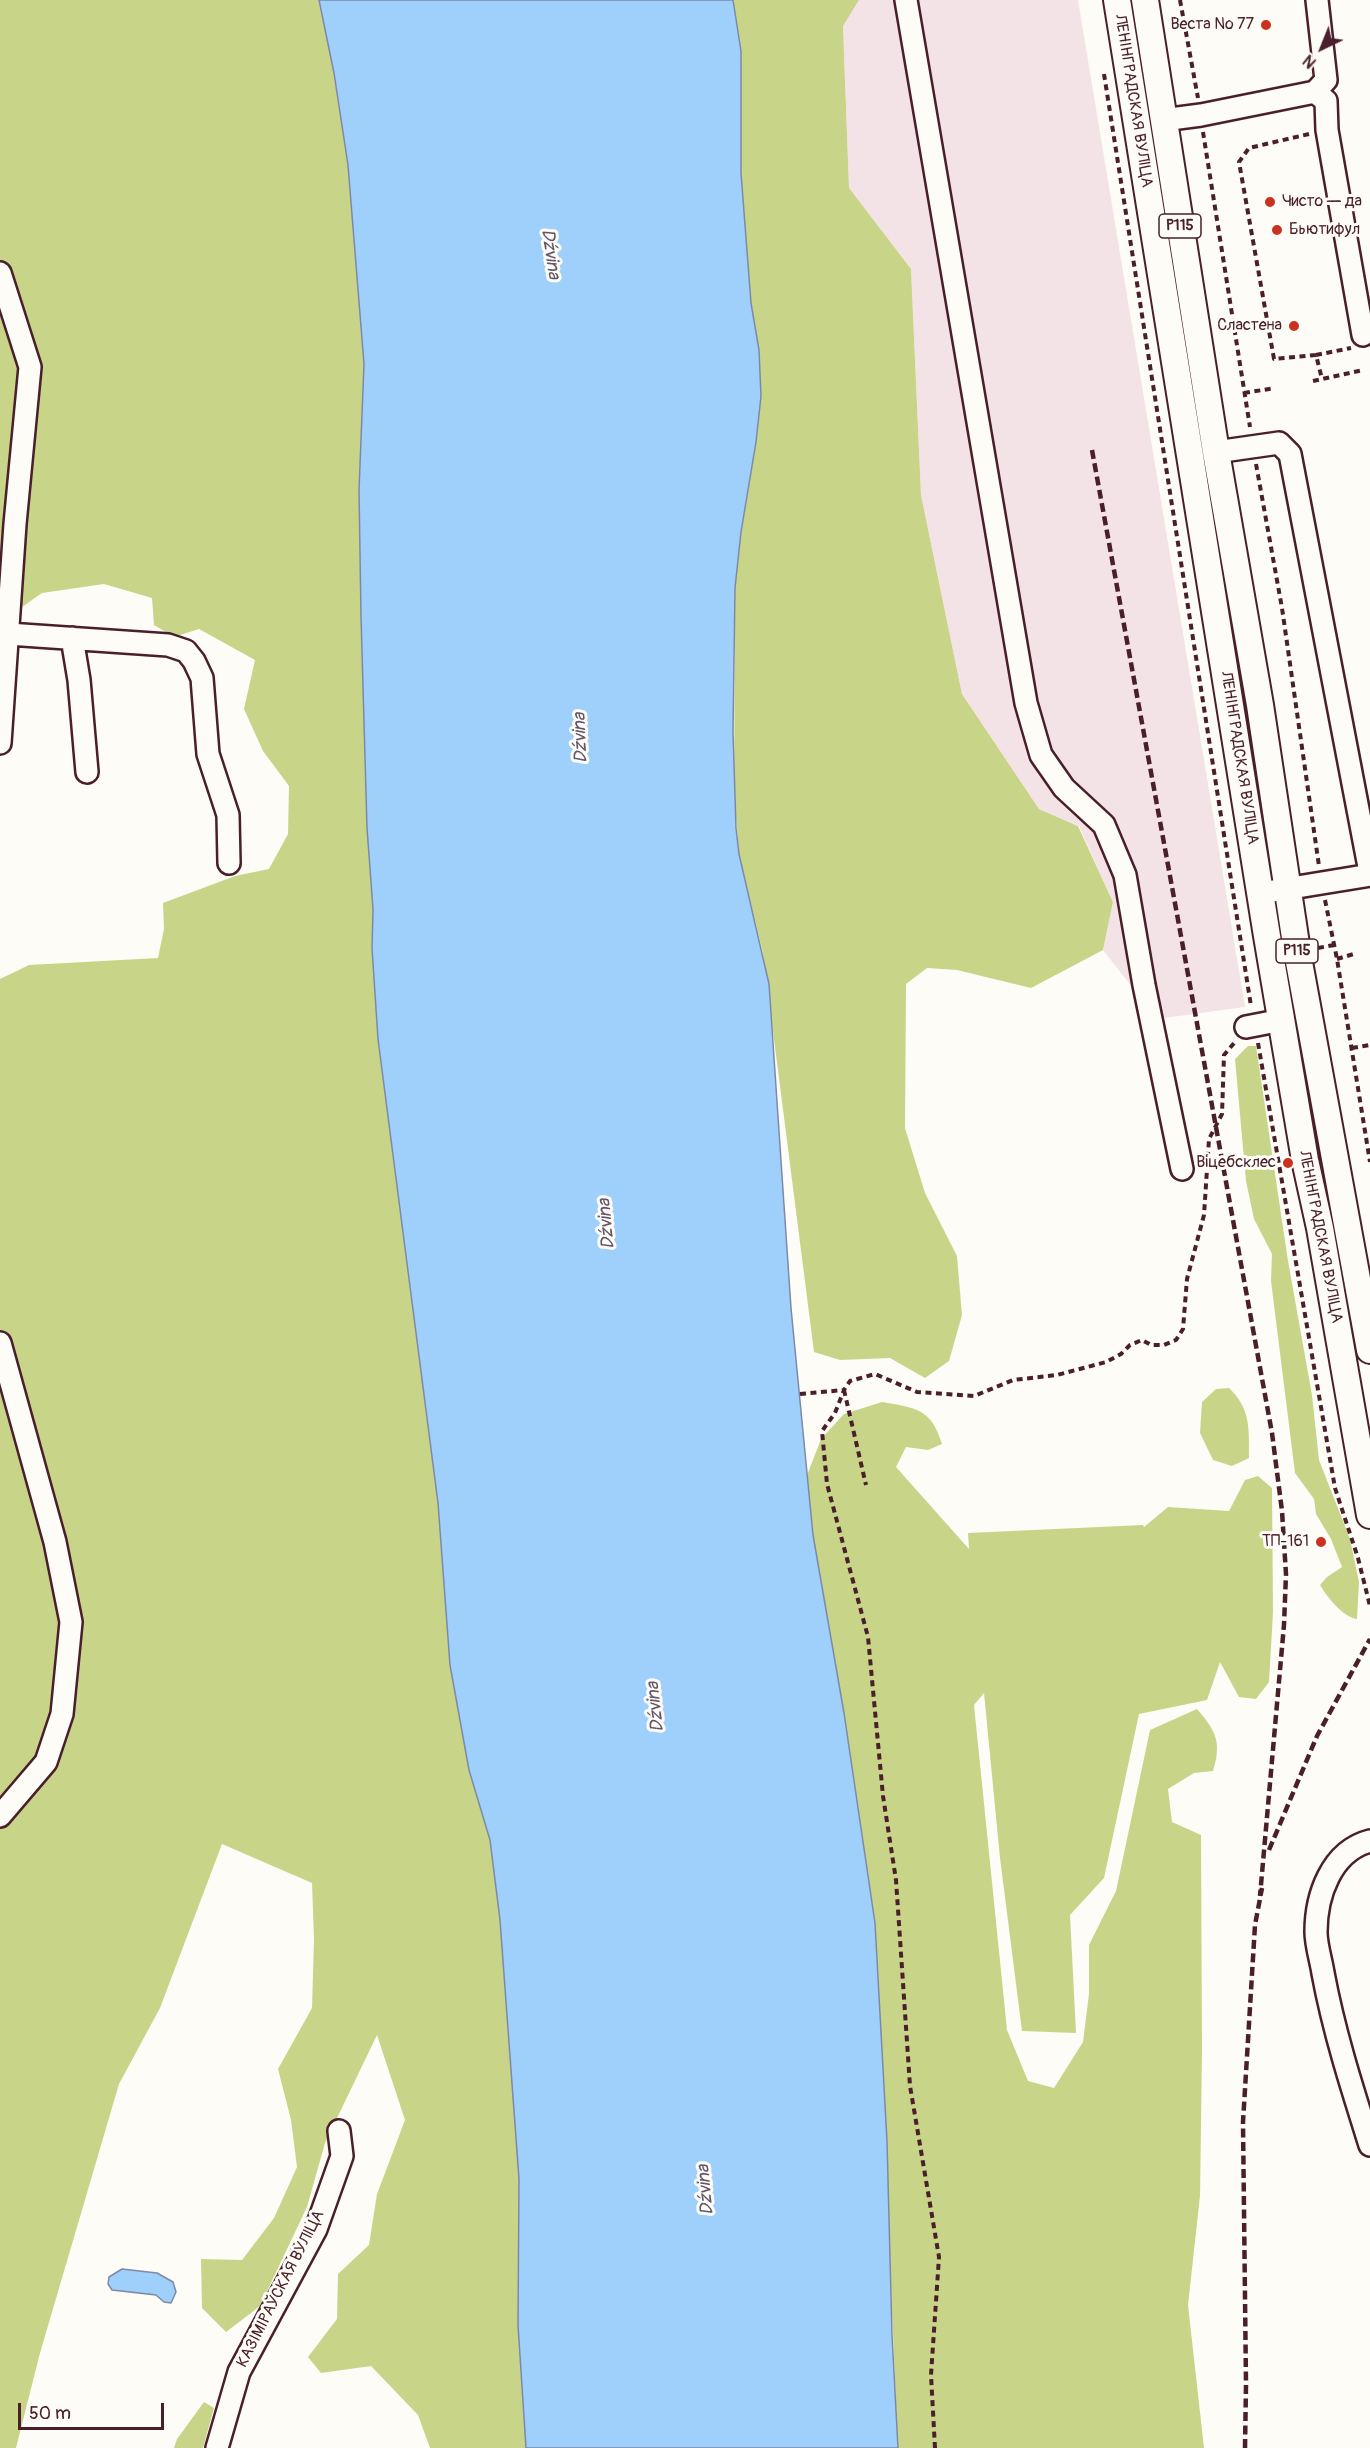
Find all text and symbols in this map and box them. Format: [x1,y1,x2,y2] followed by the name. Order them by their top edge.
[1110,13,1156,189] street label: ЛЕНІНГРАДСКАЯ ВУЛІЦА
[1171,15,1254,35] place label: Веста № 77
[1259,18,1273,32] marker: Веста № 77
[1292,18,1352,78] north arrow
[1299,50,1321,72] text: N
[1282,192,1362,212] place label: Чисто — да
[1263,195,1277,209] marker: Чисто — да
[1159,214,1201,238] road number: Р115
[1289,220,1360,240] place label: Бьютифул
[1270,223,1284,237] marker: Бьютифул
[536,228,564,280] water label: Dźvina
[1217,316,1282,336] place label: Сластена
[1287,319,1301,333] marker: Сластена
[1216,670,1262,846] street label: ЛЕНІНГРАДСКАЯ ВУЛІЦА
[569,712,593,764] water label: Dźvina
[1276,939,1318,963] road number: Р115
[1294,1149,1346,1325] street label: ЛЕНІНГРАДСКАЯ ВУЛІЦА
[1196,1153,1276,1173] place label: Віцебсклес
[1281,1156,1295,1170] marker: Віцебсклес
[594,1198,620,1250] water label: Dźvina
[1262,1532,1309,1552] place label: ТП-161
[1314,1535,1328,1549] marker: ТП-161
[643,1681,669,1733] water label: Dźvina
[693,2164,719,2216] water label: Dźvina
[233,2207,329,2371] street label: КАЗІМІРАЎСКАЯ ВУЛІЦА
[21,2391,166,2429] scale bar
[29,2402,71,2425] text: 50 m

